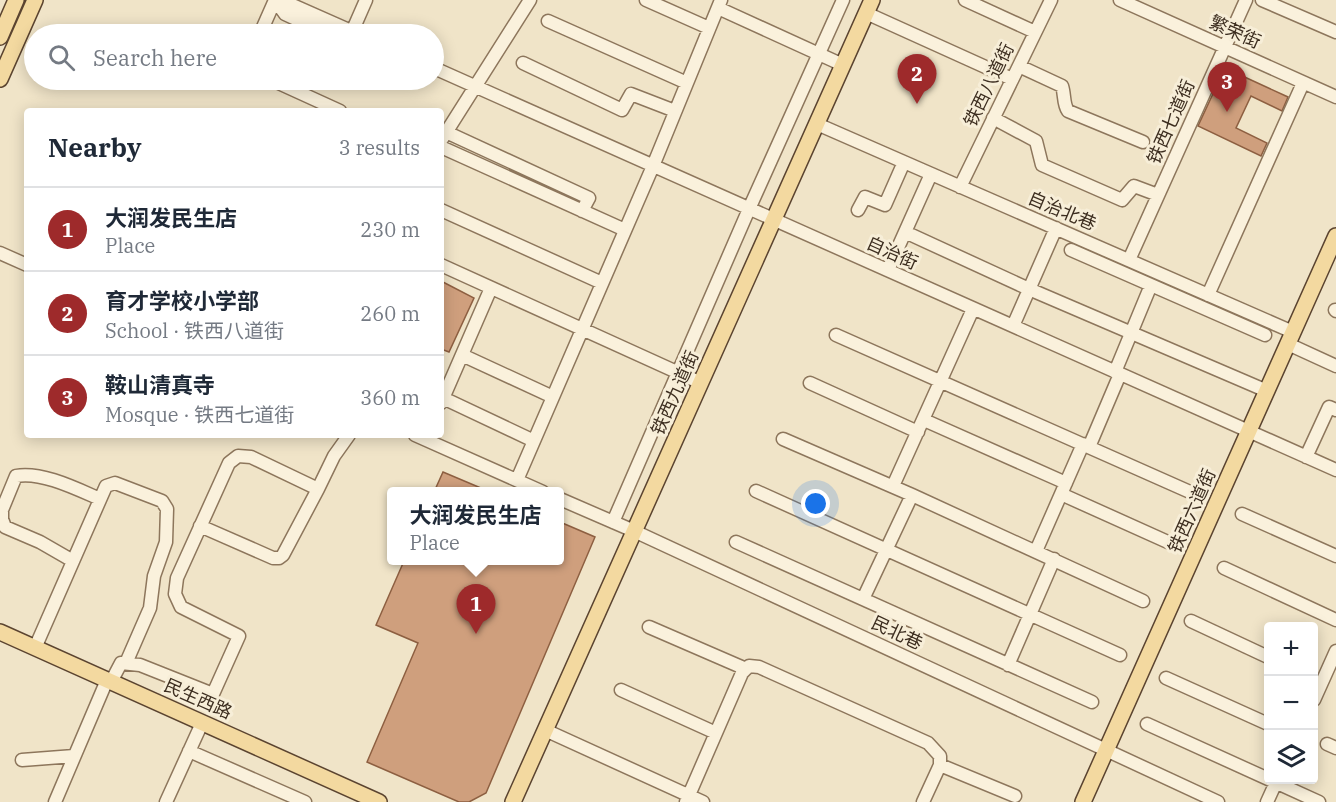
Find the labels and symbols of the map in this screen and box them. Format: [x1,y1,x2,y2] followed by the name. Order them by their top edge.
[1206,10,1265,53] street label: 繁荣街
[958,39,1019,130] street label: 铁西八道街
[898,54,936,104] pin: 2
[1208,63,1246,112] pin: 3
[1142,76,1199,168] street label: 铁西七道街
[1025,186,1100,235] street label: 自治北巷
[863,231,922,274] street label: 自治街
[646,347,703,439] street label: 铁西九道街
[1163,465,1220,557] street label: 铁西六道街
[801,489,830,518] your location
[456,584,496,634] pin: 1
[868,611,927,654] street label: 民北巷
[161,673,236,724] street label: 民生西路

